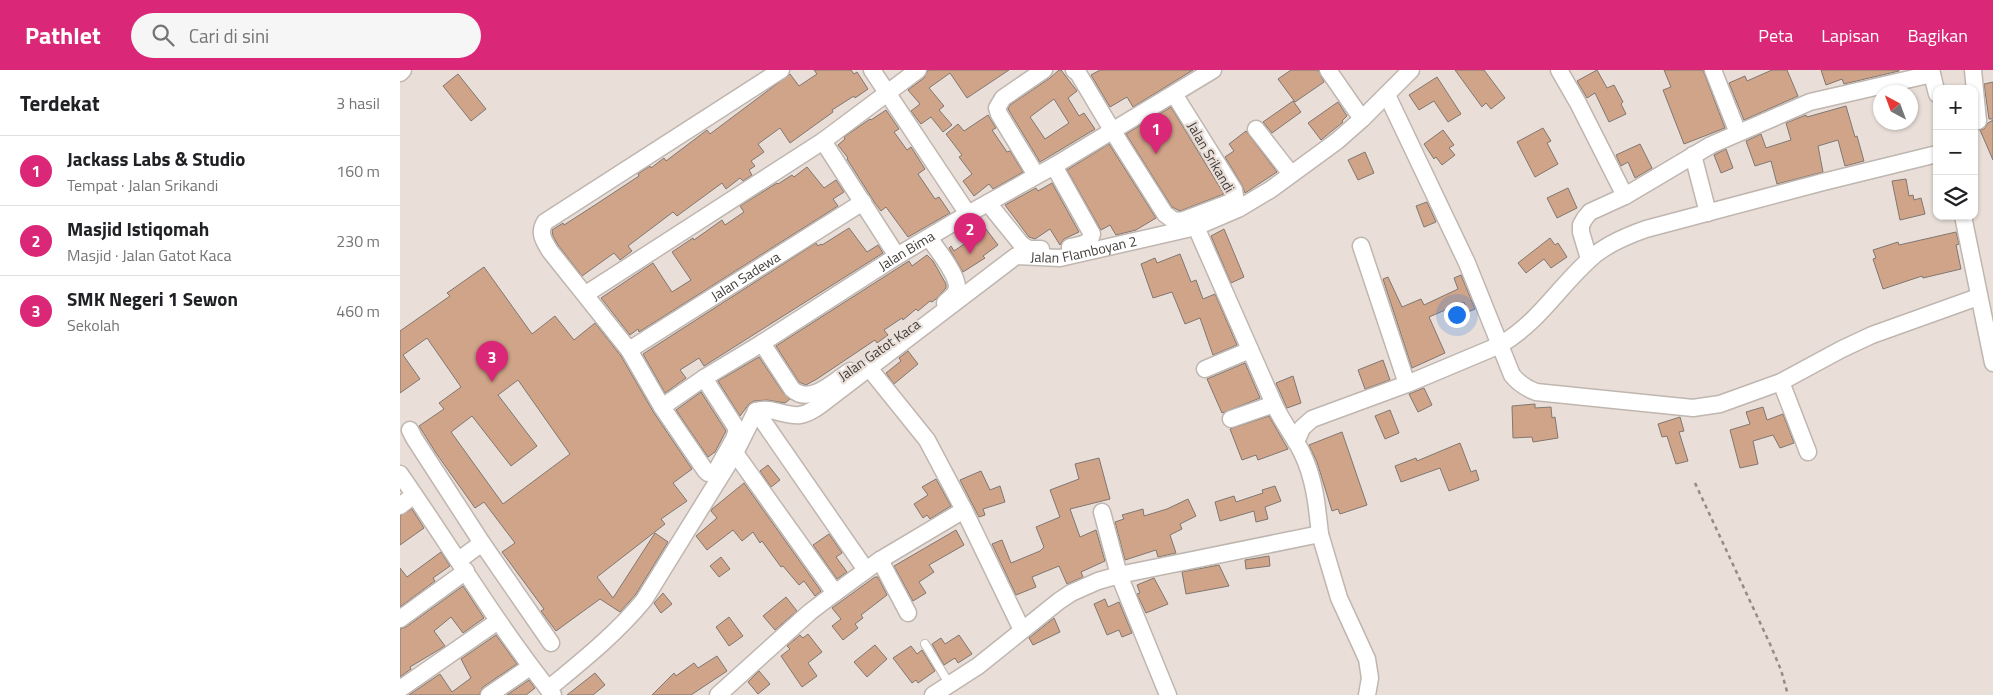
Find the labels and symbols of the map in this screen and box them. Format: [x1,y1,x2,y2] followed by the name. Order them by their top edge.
[1873,85,1918,130] north arrow
[1140,113,1172,154] pin: 1
[1183,117,1240,196] street label: Jalan Srikandi
[954,213,986,254] pin: 2
[874,225,938,275] street label: Jalan Bima
[1030,230,1139,268] street label: Jalan Flamboyan 2
[707,246,784,306] street label: Jalan Sadewa
[1444,302,1470,328] your location
[833,313,924,386] street label: Jalan Gatot Kaca
[476,341,508,382] pin: 3

